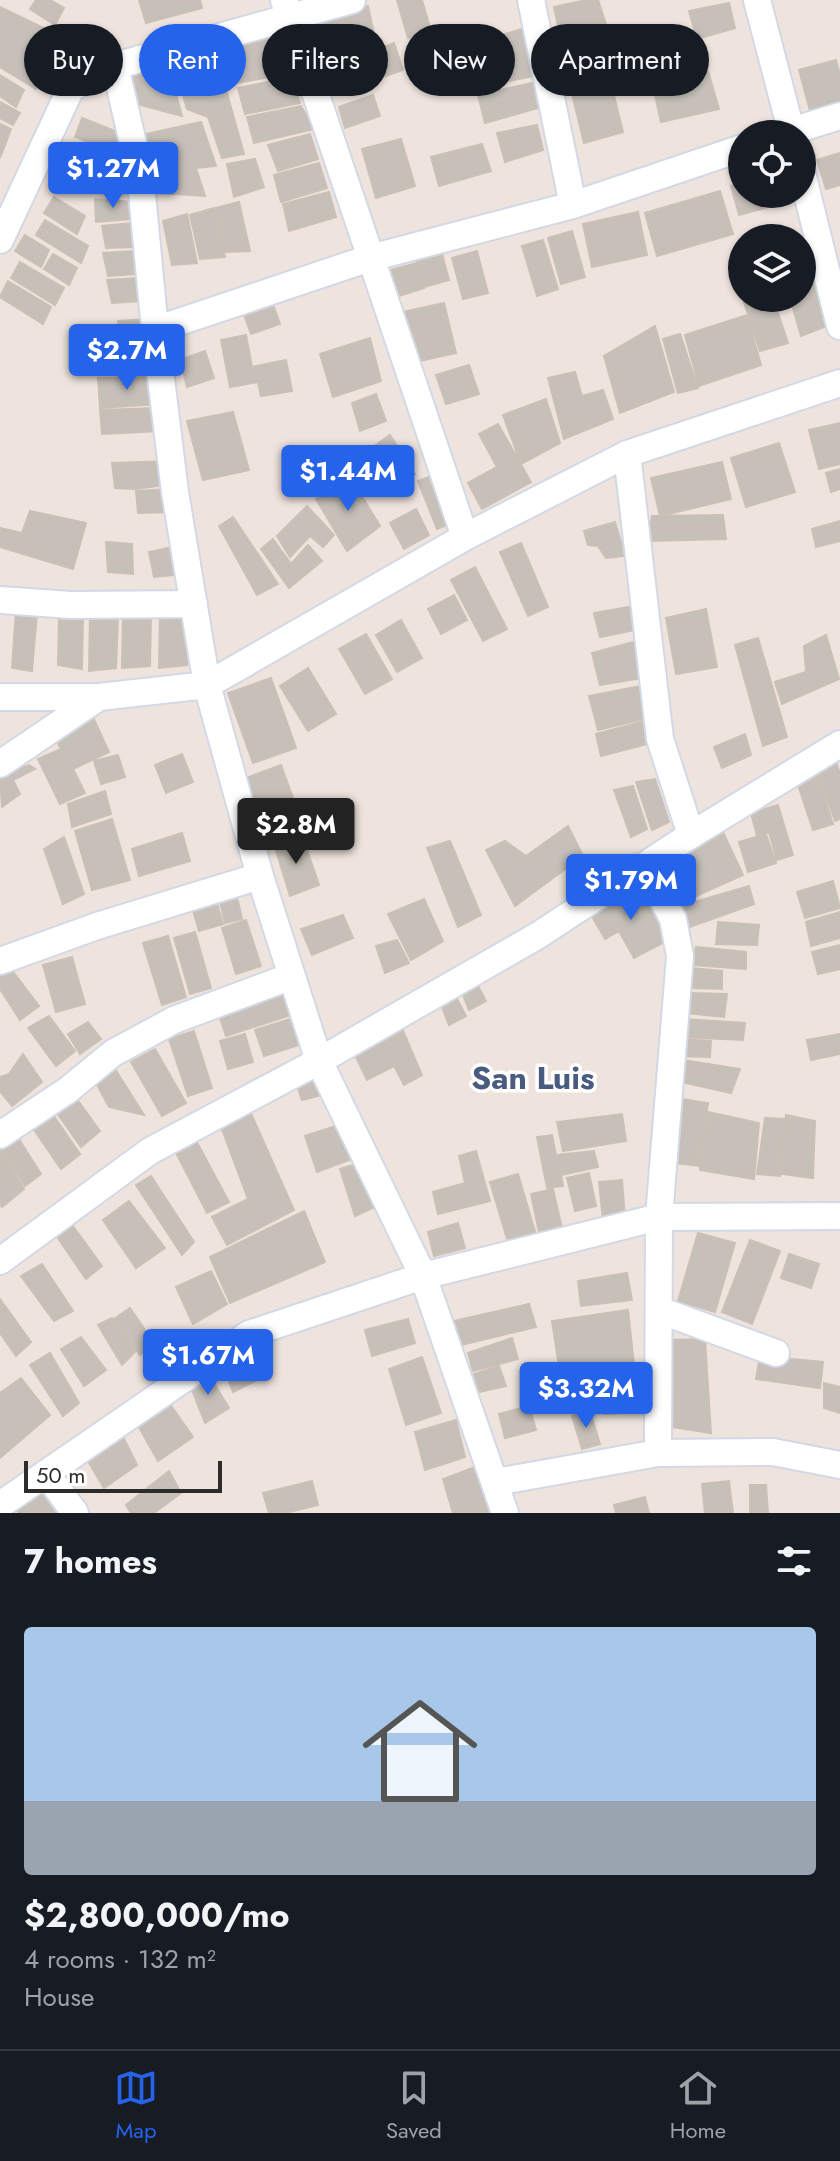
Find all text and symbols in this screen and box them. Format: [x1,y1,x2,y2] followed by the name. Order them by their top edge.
[24,24,123,96] chip: Buy
[139,24,246,96] chip: Rent
[262,24,388,96] chip: Filters
[404,24,515,96] chip: New
[531,24,709,96] chip: Apartment
[728,120,816,312] map controls
[728,120,816,208] button: locate
[48,142,178,210] pin: $1.27M
[66,149,160,187] text: $1.27M
[728,224,816,312] button: layers
[71,324,183,392] pin: $2.7M
[87,331,167,369] text: $2.7M
[283,445,413,513] pin: $1.44M
[299,452,397,490] text: $1.44M
[240,798,352,866] pin: $2.8M
[255,805,337,843] text: $2.8M
[566,854,696,922] pin: $1.79M
[584,861,678,899] text: $1.79M
[471,1055,595,1101] district label: San Luis
[143,1329,273,1397] pin: $1.67M
[161,1336,255,1374] text: $1.67M
[521,1362,651,1430] pin: $3.32M
[538,1369,634,1407] text: $3.32M
[24,1457,222,1493] scale bar
[36,1459,85,1491] text: 50 m
[24,1537,157,1586] text: 7 homes
[772,1539,816,1583] icon: filters
[348,1679,492,1823] icon: home
[24,1891,290,1940] text: $2,800,000/mo
[24,1940,216,1978] text: 4 rooms · 132 m²
[24,1978,94,2016] text: House
[114,2066,158,2146] tab: Map
[386,2066,442,2146] tab: Saved
[670,2066,726,2146] tab: Home

